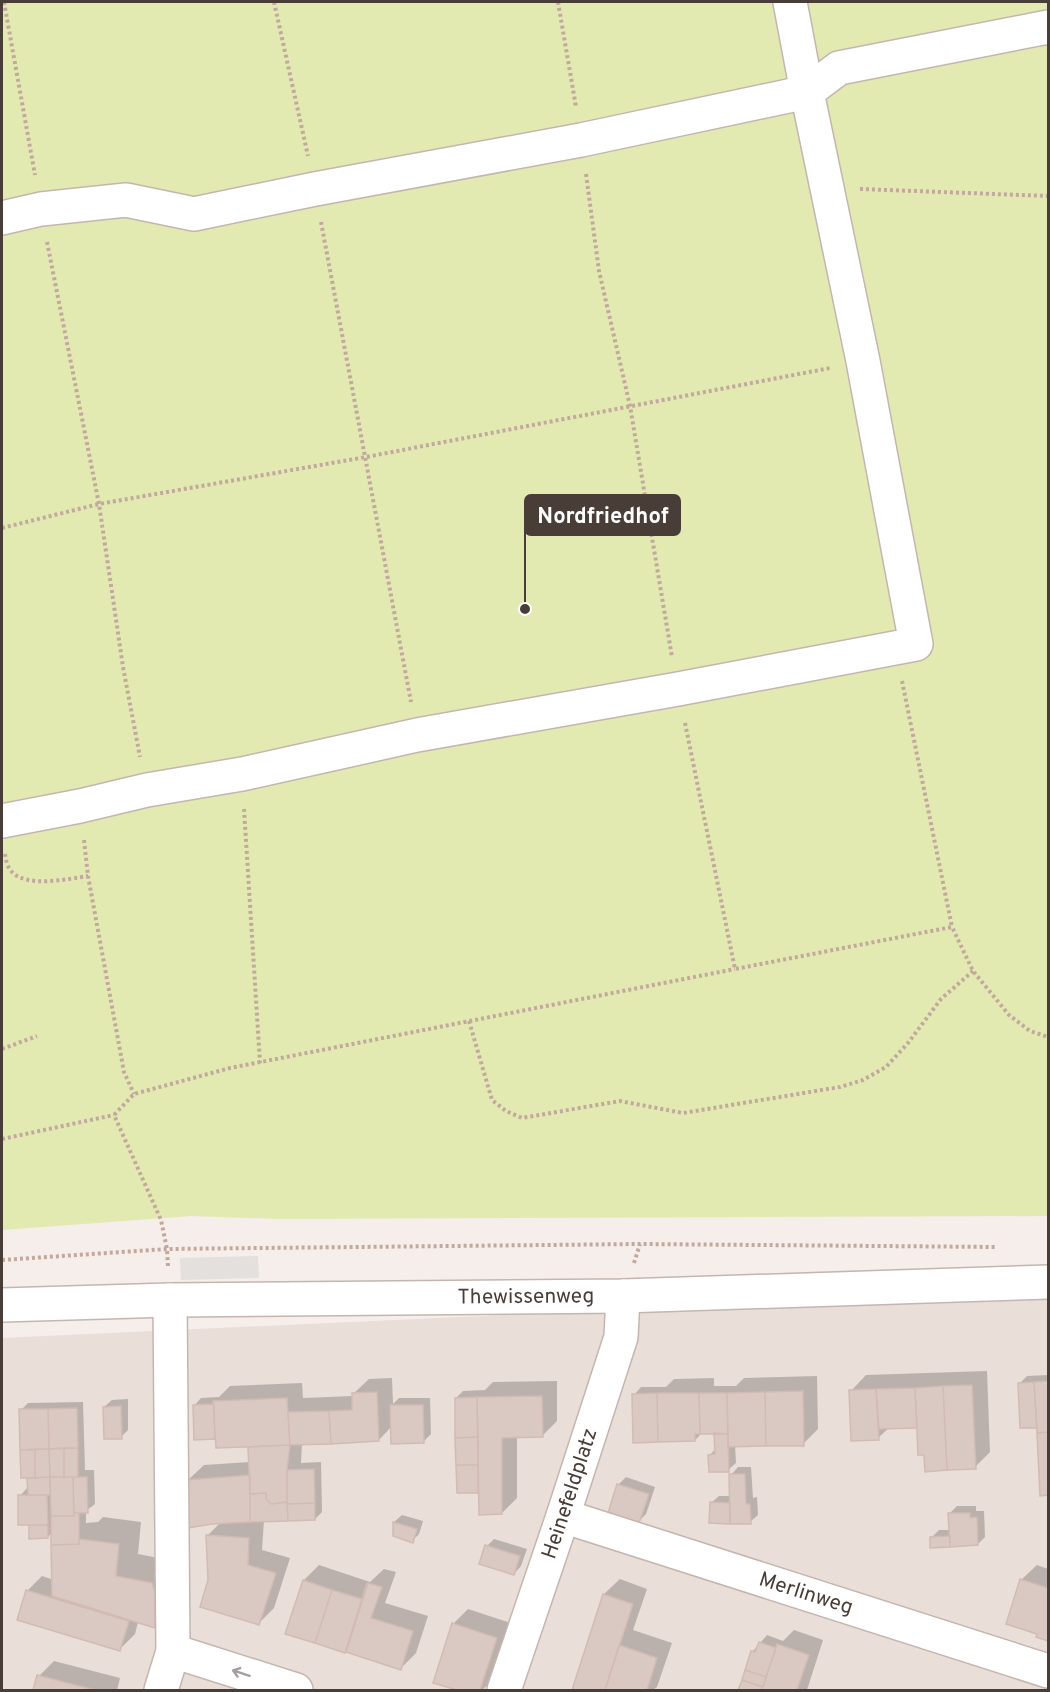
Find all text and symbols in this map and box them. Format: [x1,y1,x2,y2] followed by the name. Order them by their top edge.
[525,495,680,535] callout: Nordfriedhof
[537,504,669,531] text: Nordfriedhof
[457,1283,594,1311] street label: Thewissenweg
[536,1425,604,1563] street label: Heinefeldplatz
[755,1566,856,1621] street label: Merlinweg
[232,1666,251,1677] one-way arrow

